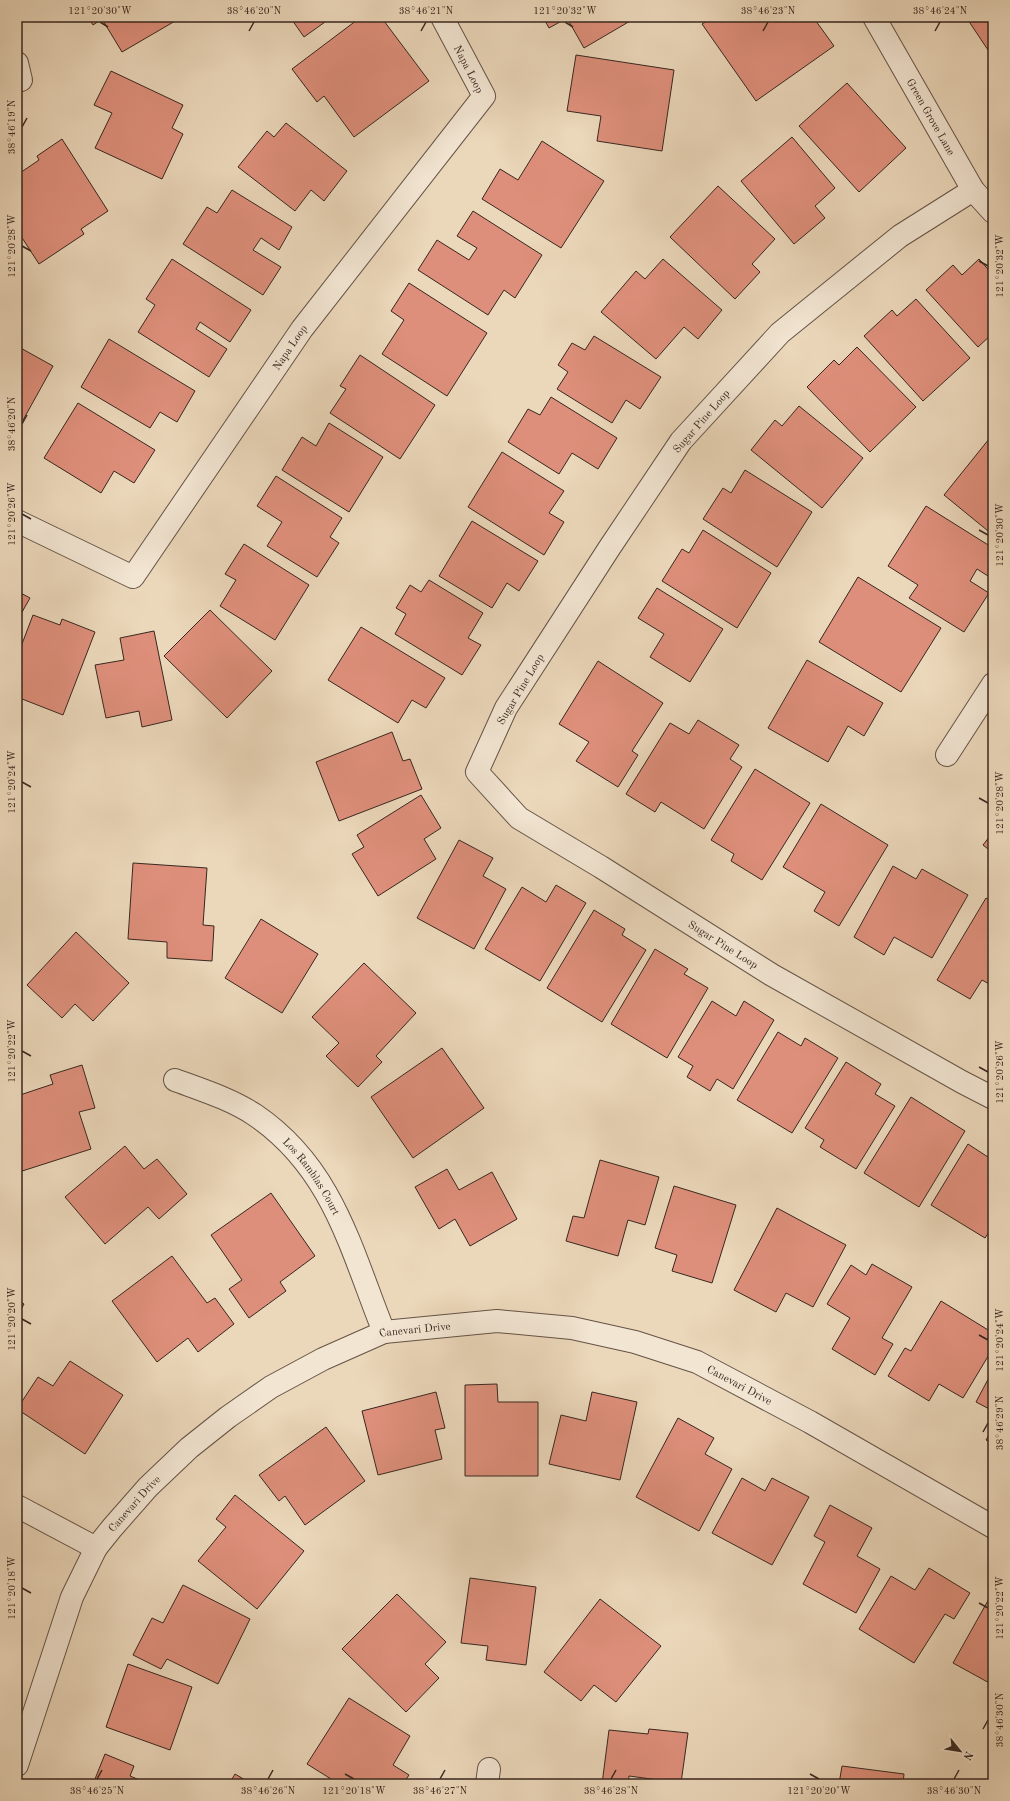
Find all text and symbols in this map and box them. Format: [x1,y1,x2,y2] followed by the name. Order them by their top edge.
[68,6,132,16] text: 121°20'30"W
[227,6,282,16] text: 38°46'20"N
[399,6,454,16] text: 38°46'21"N
[533,6,597,16] text: 121°20'32"W
[741,6,796,16] text: 38°46'23"N
[913,6,968,16] text: 38°46'24"N
[451,44,485,96] street label: Napa Loop
[904,77,956,158] street label: Green Grove Lane
[7,99,17,154] text: 38°46'19"N
[7,214,17,278] text: 121°20'28"W
[995,234,1005,298] text: 121°20'32"W
[272,323,310,373] street label: Napa Loop
[672,388,733,456] street label: Sugar Pine Loop
[7,396,17,451] text: 38°46'20"N
[7,482,17,546] text: 121°20'26"W
[995,503,1005,567] text: 121°20'30"W
[496,652,547,727] street label: Sugar Pine Loop
[7,750,17,814] text: 121°20'24"W
[995,771,1005,835] text: 121°20'28"W
[686,919,760,972] street label: Sugar Pine Loop
[7,1019,17,1083] text: 121°20'22"W
[995,1040,1005,1104] text: 121°20'26"W
[280,1137,341,1217] street label: Los Ramblas Court
[7,1287,17,1351] text: 121°20'20"W
[995,1308,1005,1372] text: 121°20'24"W
[378,1322,451,1340] street label: Canevari Drive
[705,1364,773,1408] street label: Canevari Drive
[995,1395,1005,1450] text: 38°46'29"N
[107,1474,163,1535] street label: Canevari Drive
[7,1556,17,1620] text: 121°20'18"W
[995,1576,1005,1640] text: 121°20'22"W
[995,1692,1005,1747] text: 38°46'30"N
[940,1731,980,1771] north arrow
[960,1749,974,1762] text: N
[70,1786,125,1796] text: 38°46'25"N
[241,1786,296,1796] text: 38°46'26"N
[322,1786,386,1796] text: 121°20'18"W
[413,1786,468,1796] text: 38°46'27"N
[584,1786,639,1796] text: 38°46'28"N
[787,1786,851,1796] text: 121°20'20"W
[927,1786,982,1796] text: 38°46'30"N

